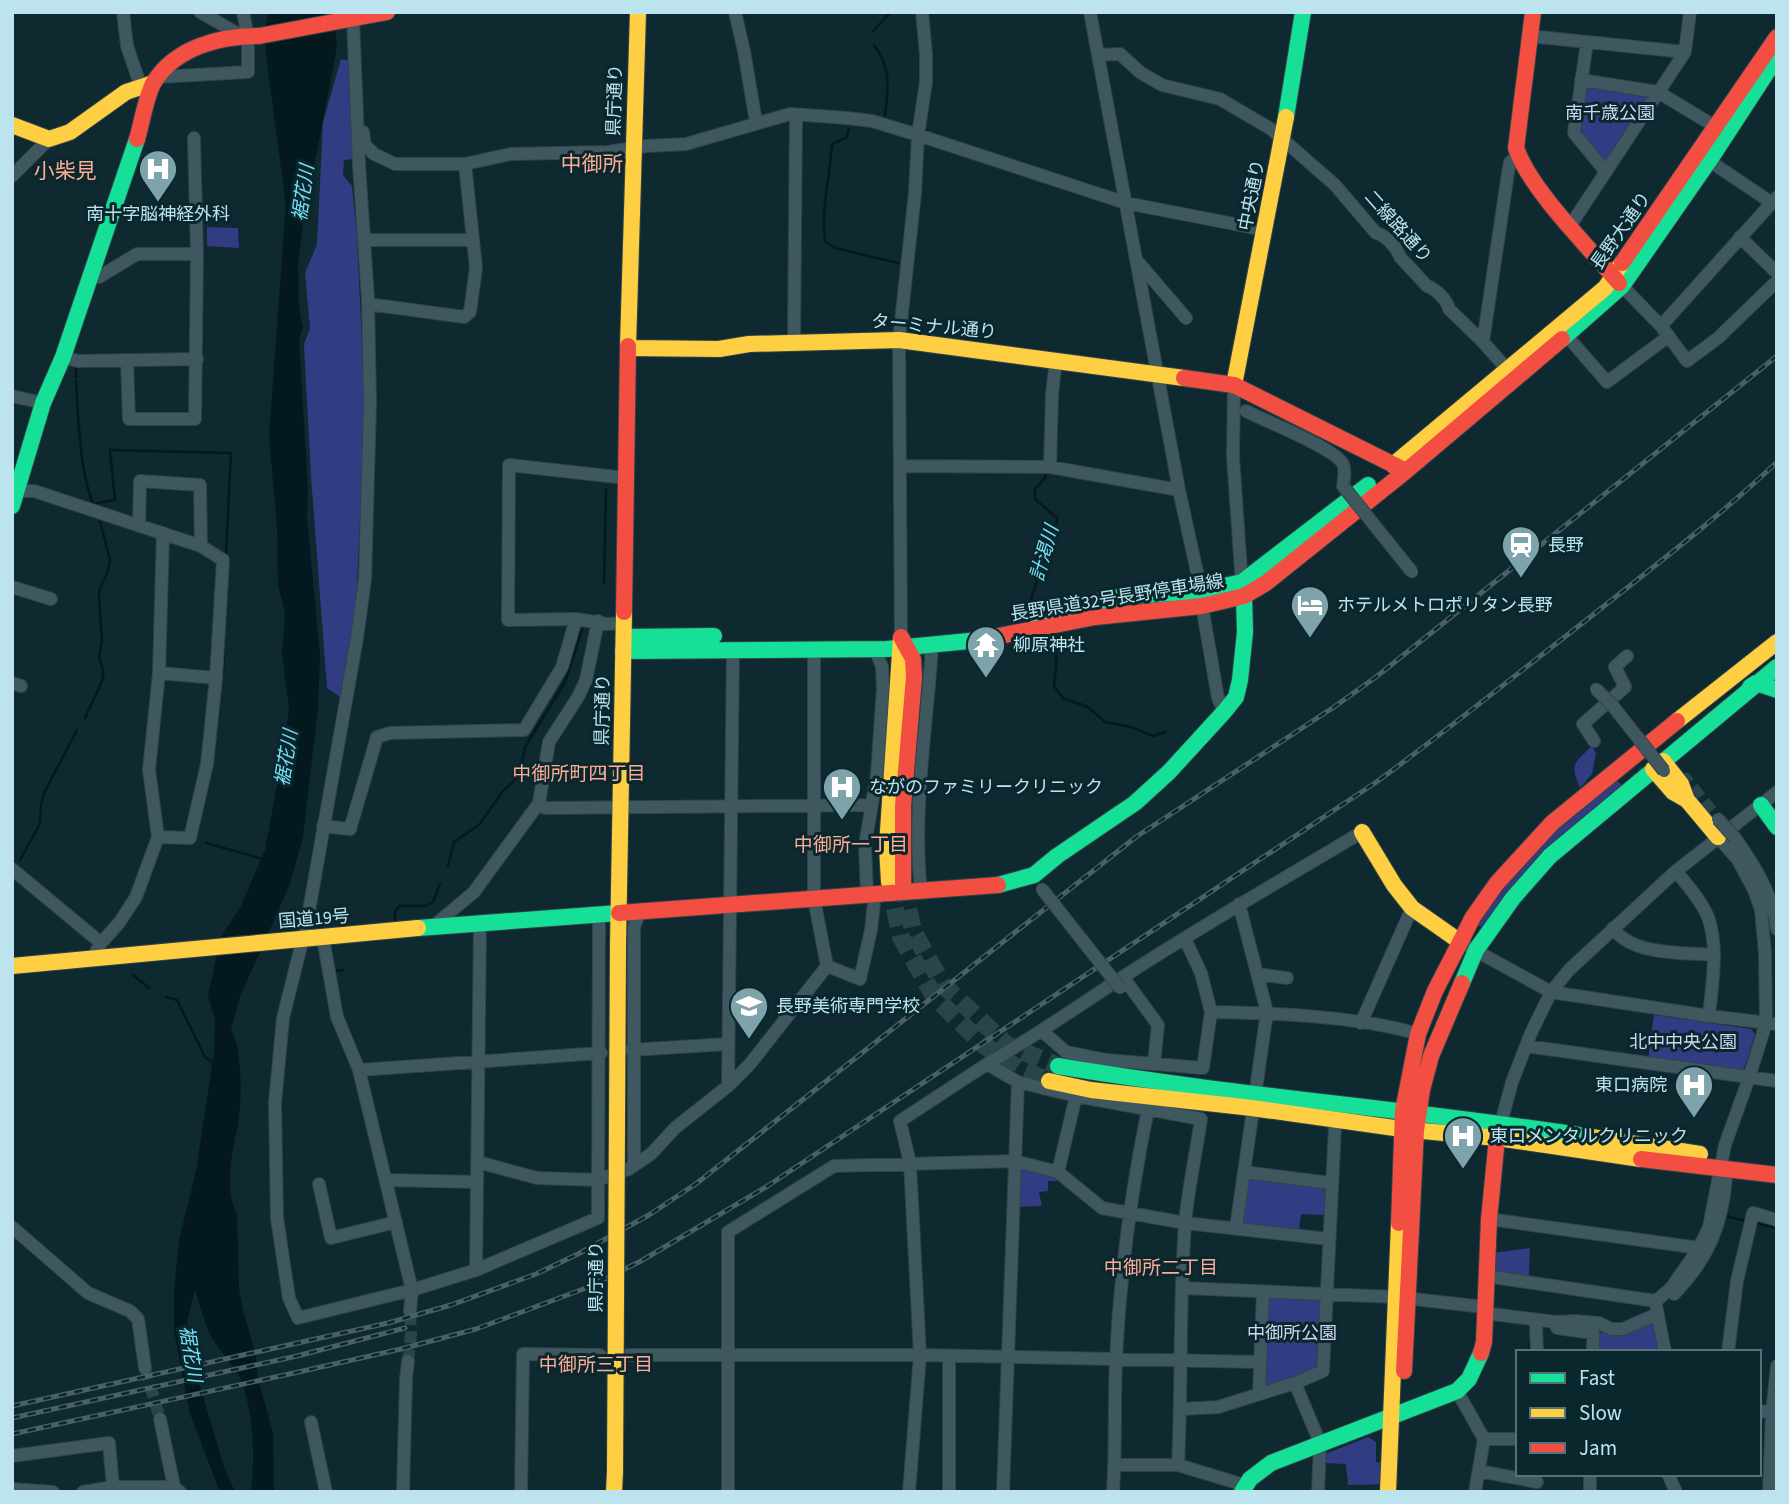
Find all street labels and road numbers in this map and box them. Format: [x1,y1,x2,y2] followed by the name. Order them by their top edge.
[601,64,629,136] street label: 県庁通り
[1233,157,1271,233] street label: 中央通り
[1359,185,1437,269] street label: 二線路通り
[1585,187,1657,275] street label: 長野大通り
[870,309,998,345] street label: ターミナル通り
[1008,569,1226,627] street label: 長野県道32号長野停車場線
[590,674,616,746] street label: 県庁通り
[277,903,351,935] street label: 国道19号
[584,1241,609,1313] street label: 県庁通り

